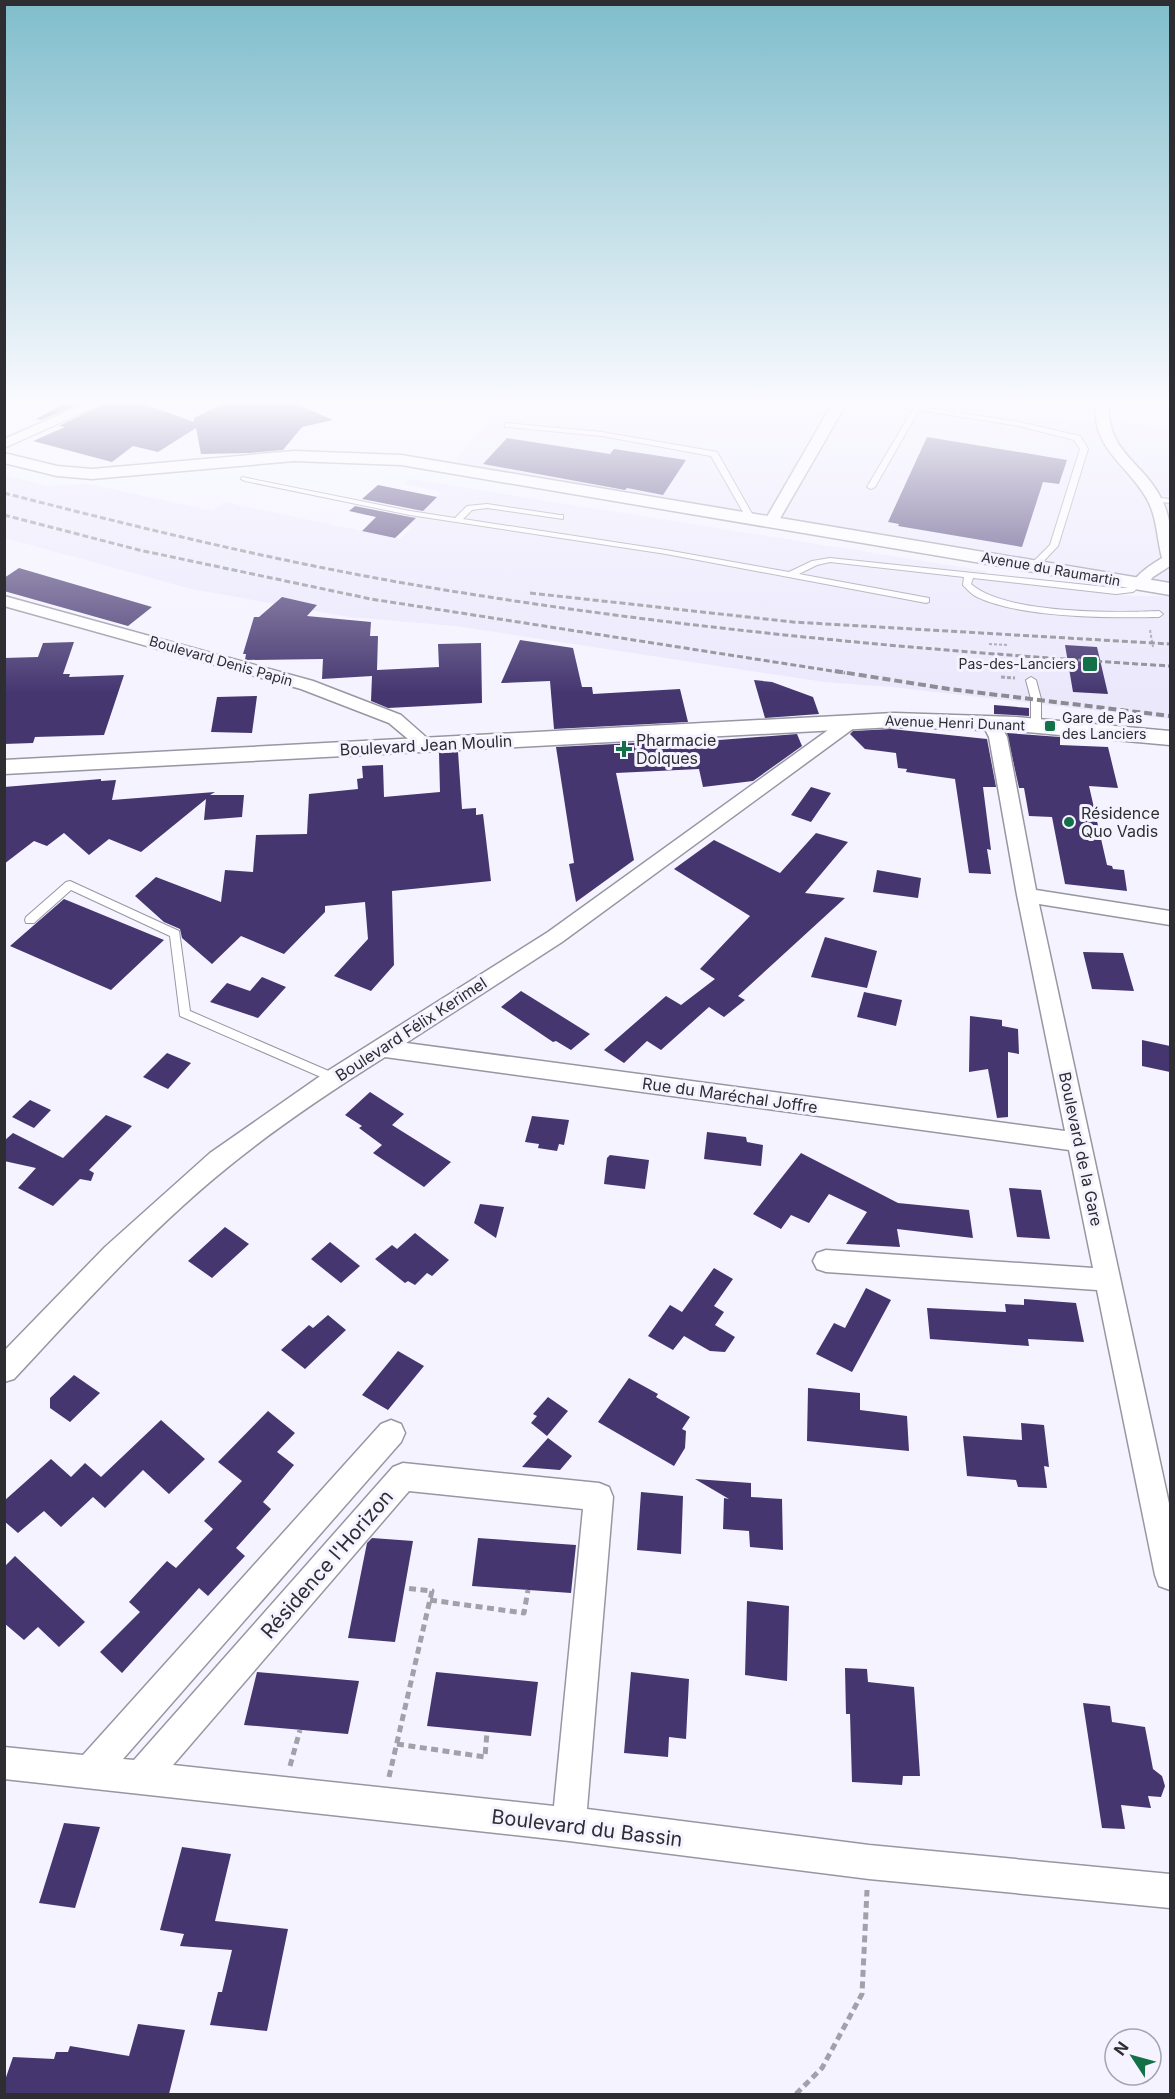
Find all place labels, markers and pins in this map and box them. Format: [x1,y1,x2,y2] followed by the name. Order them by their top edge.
[959,655,1076,672] place label: Pas-des-Lanciers
[1081,655,1099,673] marker: Pas-des-Lanciers
[1062,709,1146,742] place label: Gare de Pas des Lanciers
[1043,719,1057,733] marker: Gare de Pas des Lanciers
[636,730,716,768] place label: Pharmacie Dolques
[617,742,631,756] marker: Pharmacie Dolques
[1081,803,1160,841] place label: Résidence Quo Vadis
[1062,815,1076,829] marker: Résidence Quo Vadis

